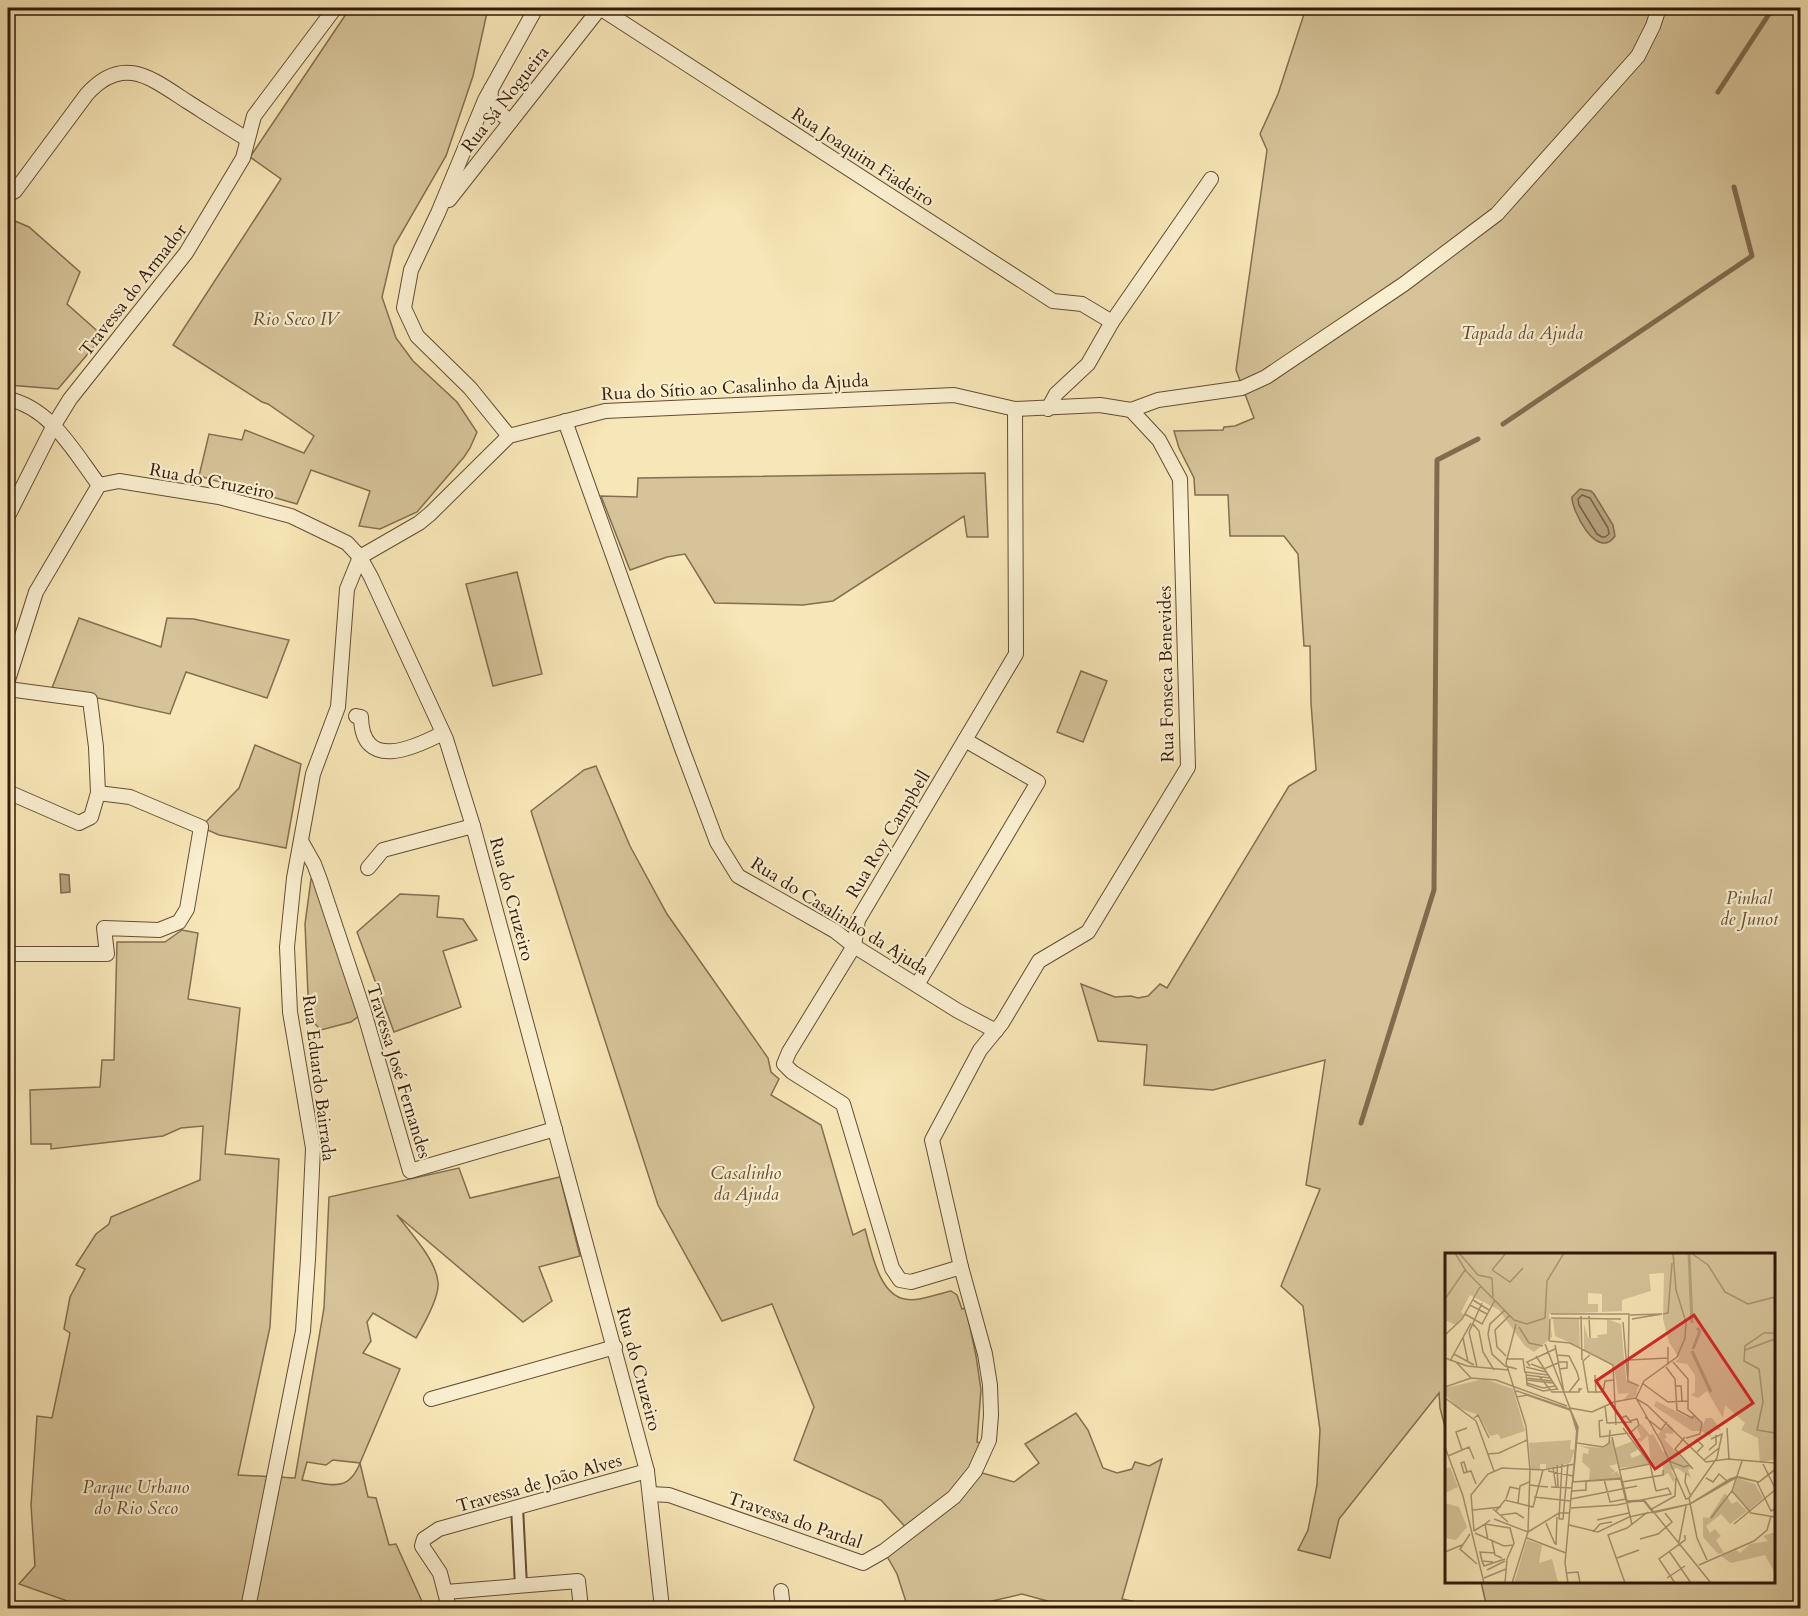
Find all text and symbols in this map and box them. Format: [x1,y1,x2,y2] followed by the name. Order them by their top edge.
[456,41,555,158] street label: Rua Sá Nogueira
[787,102,939,213] street label: Rua Joaquim Fiadeiro
[74,218,193,362] street label: Travessa do Armador
[253,307,341,332] park label: Rio Seco IV
[1461,321,1583,346] park label: Tapada da Ajuda
[601,368,870,407] street label: Rua do Sítio ao Casalinho da Ajuda
[147,457,277,506] street label: Rua do Cruzeiro
[1152,585,1181,763] street label: Rua Fonseca Benevides
[840,765,937,903] street label: Rua Roy Campbell
[483,835,540,964] street label: Rua do Cruzeiro
[746,851,934,982] street label: Rua do Casalinho da Ajuda
[1720,886,1779,932] park label: Pinhal de Junot
[360,981,437,1162] street label: Travessa José Fernandes
[296,993,341,1163] street label: Rua Eduardo Bairrada
[711,1161,781,1207] park label: Casalinho da Ajuda
[1445,1253,1775,1583] inset map
[610,1305,667,1434] street label: Rua do Cruzeiro
[454,1448,625,1519] street label: Travessa de João Alves
[83,1475,189,1521] park label: Parque Urbano do Rio Seco
[724,1486,866,1555] street label: Travessa do Pardal

